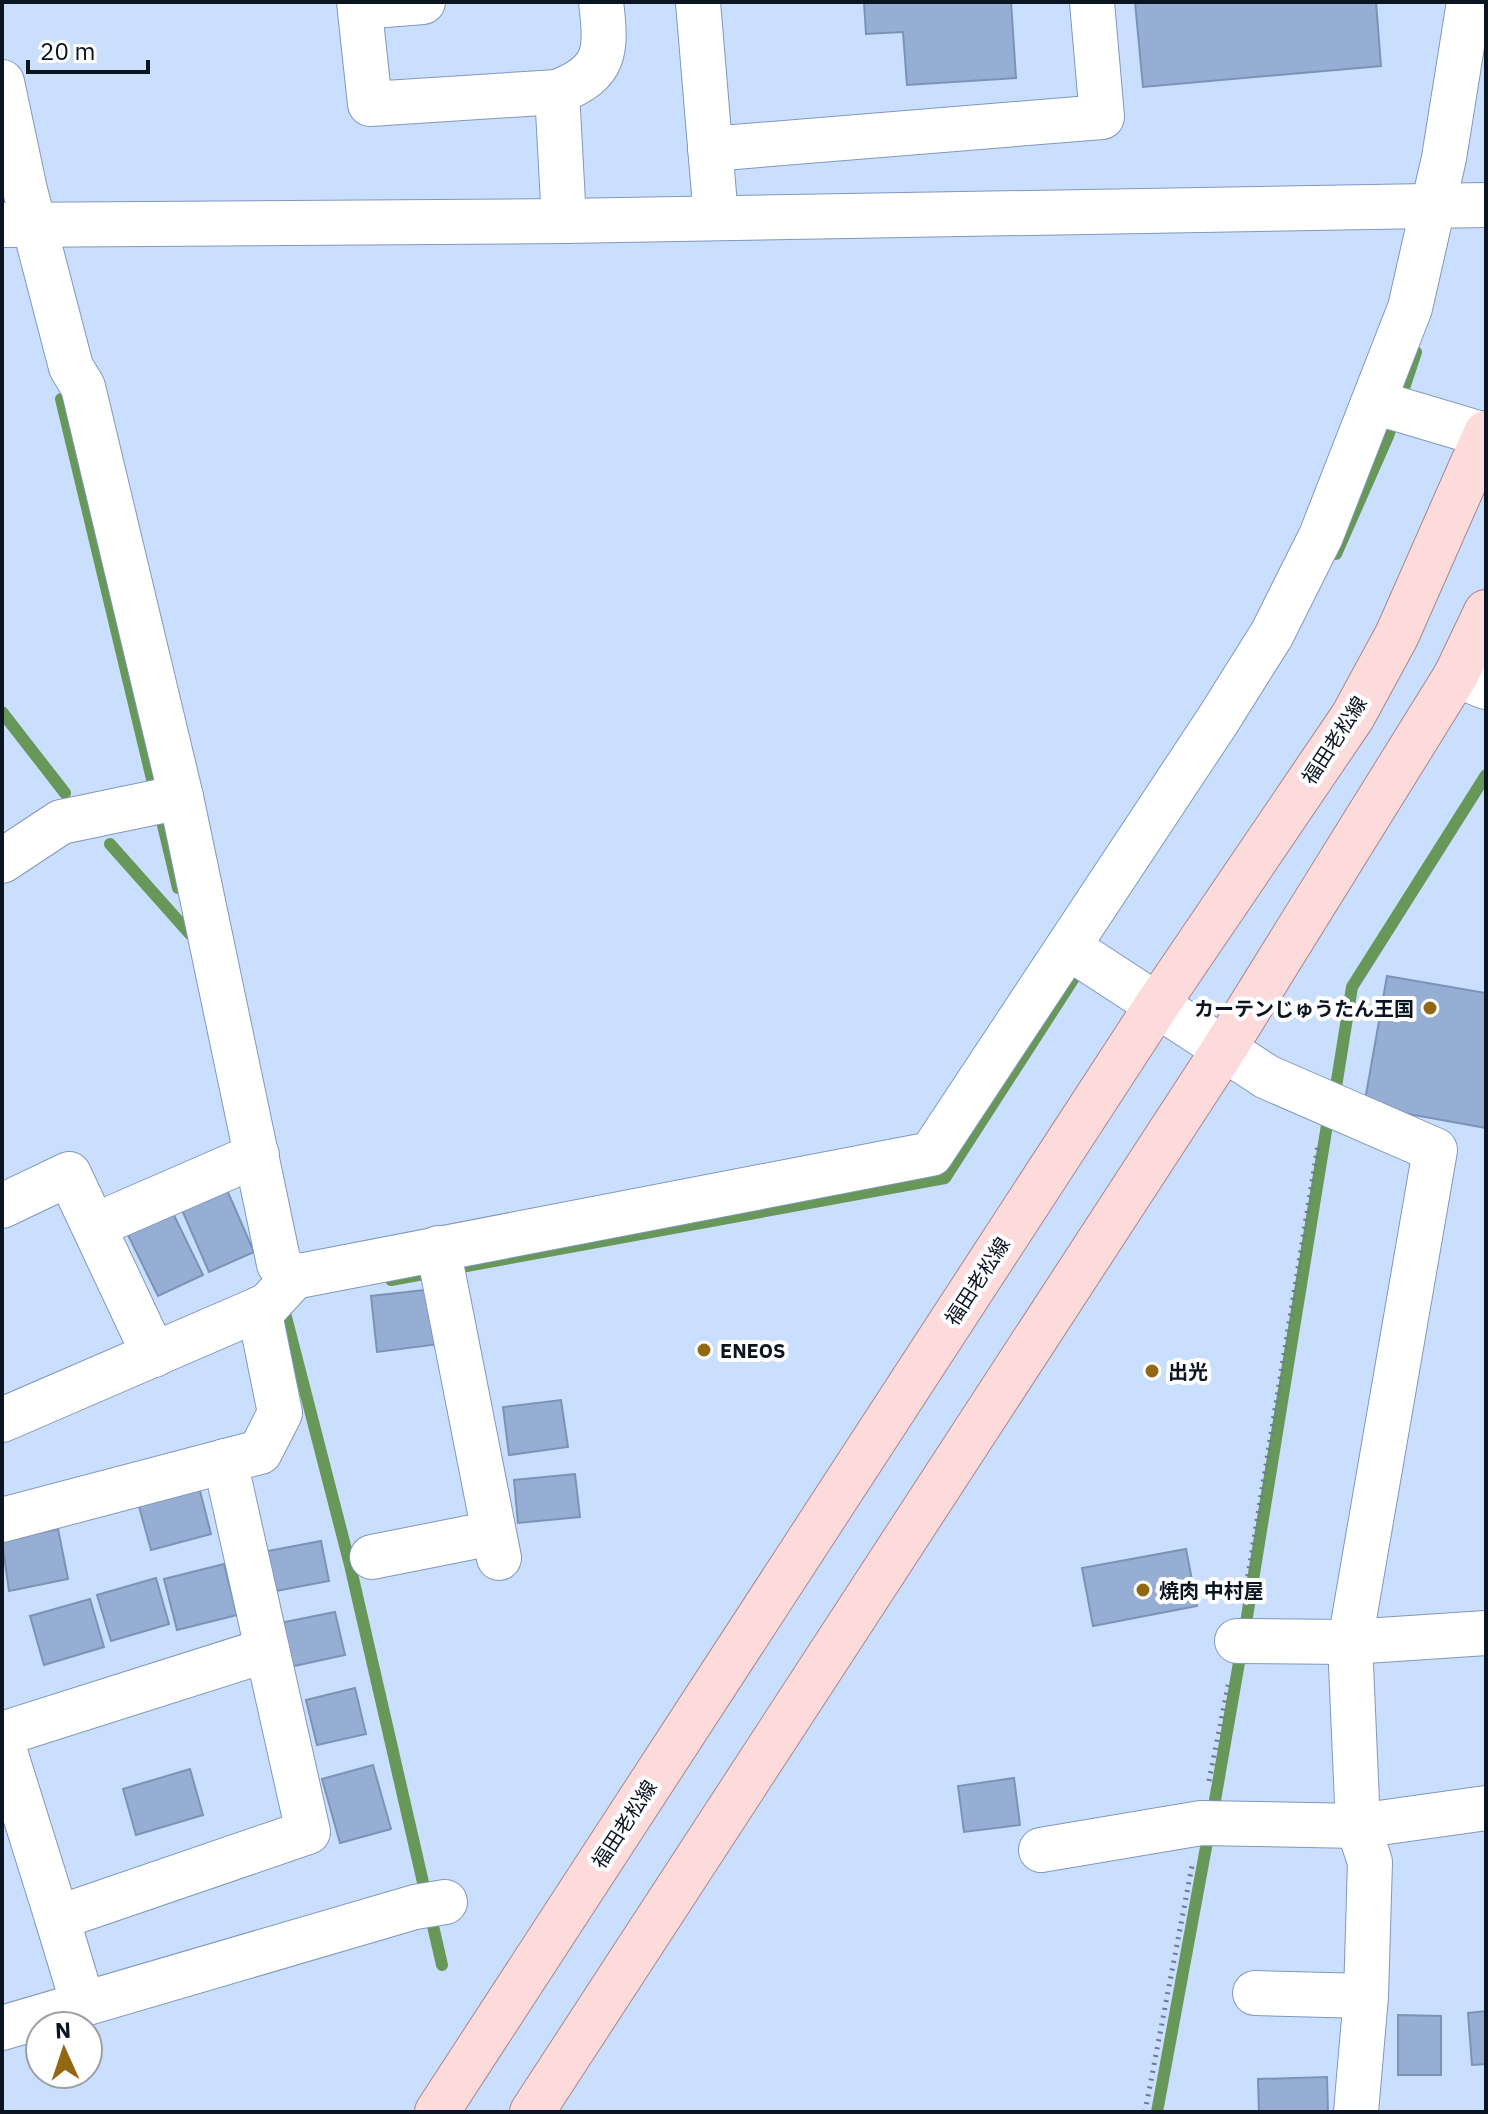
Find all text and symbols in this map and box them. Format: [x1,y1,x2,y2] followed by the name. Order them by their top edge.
[28,24,148,74] scale bar
[40,35,95,67] text: 20 m
[1295,691,1373,789] street label: 福田老松線
[1194,995,1414,1022] place label: カーテンじゅうたん王国
[1421,999,1439,1017] marker: カーテンじゅうたん王国
[938,1232,1016,1330] street label: 福田老松線
[720,1337,785,1364] place label: ENEOS
[695,1341,713,1359] marker: ENEOS
[1168,1358,1208,1385] place label: 出光
[1143,1362,1161,1380] marker: 出光
[1159,1577,1264,1604] place label: 焼肉 中村屋
[1134,1581,1152,1599] marker: 焼肉 中村屋
[585,1775,663,1873] street label: 福田老松線
[24,2010,104,2090] north arrow
[54,2015,72,2044] text: N

